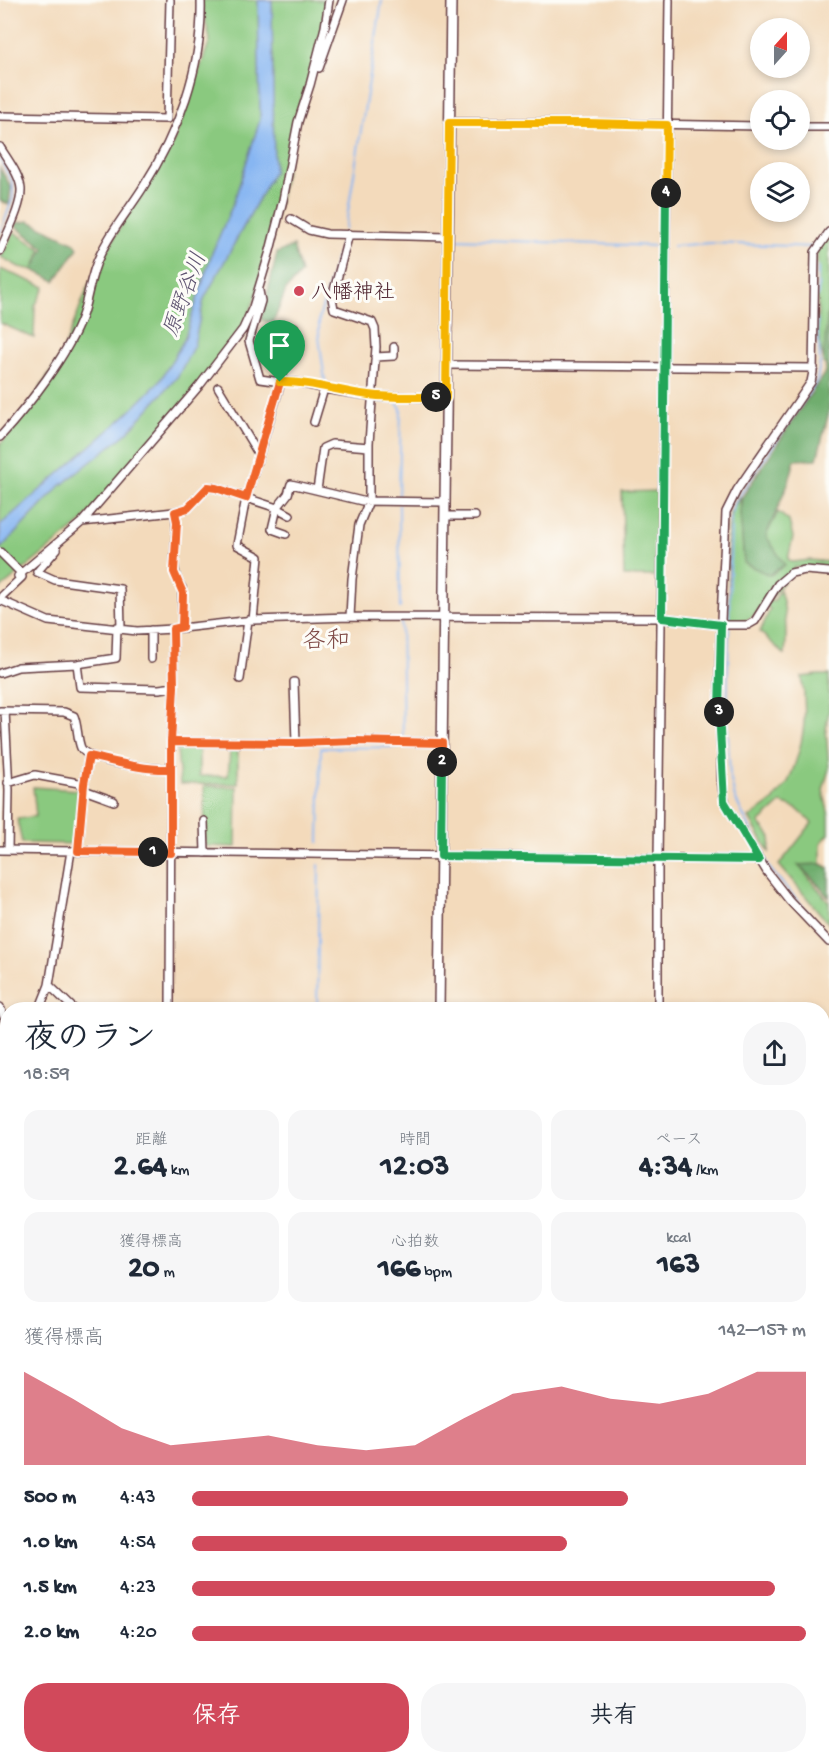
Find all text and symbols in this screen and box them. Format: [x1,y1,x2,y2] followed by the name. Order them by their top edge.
[750,18,810,78] north arrow
[750,18,810,222] map controls
[750,90,810,150] button: locate
[750,162,810,222] button: layers
[651,178,681,208] pin: 4
[662,183,670,202] text: 4
[159,250,214,341] water label: 原野谷川
[311,281,395,307] place label: 八幡神社
[292,284,306,298] marker: 八幡神社
[254,320,305,382] pin
[263,329,296,362] icon: arrive
[421,382,451,412] pin: 5
[432,387,440,406] text: 5
[302,627,350,657] district label: 各和
[704,697,734,727] pin: 3
[715,702,723,721] text: 3
[427,747,457,777] pin: 2
[438,752,446,771] text: 2
[138,837,168,867] pin: 1
[150,842,156,861] text: 1
[24,1022,156,1060] text: 夜のラン
[743,1022,806,1085] button: share
[24,1064,70,1087] text: 18:59
[135,1132,167,1151] text: 距離
[399,1132,431,1151] text: 時間
[655,1132,702,1151] text: ペース
[113,1151,167,1186] text: 2.64
[381,1151,449,1186] text: 12:03
[639,1151,692,1186] text: 4:34
[167,1162,189,1181] text: km
[692,1162,718,1181] text: /km
[666,1230,691,1249] text: kcal
[119,1234,183,1253] text: 獲得標高
[391,1234,439,1253] text: 心拍数
[657,1249,700,1284] text: 163
[128,1253,160,1288] text: 20
[378,1253,421,1288] text: 166
[160,1264,175,1283] text: m
[421,1264,452,1283] text: bpm
[718,1320,806,1343] text: 142–157 m
[24,1328,104,1351] text: 獲得標高
[24,1487,76,1510] text: 500 m
[120,1487,156,1510] text: 4:43
[24,1532,78,1555] text: 1.0 km
[120,1532,156,1555] text: 4:54
[24,1577,77,1600] text: 1.5 km
[120,1577,156,1600] text: 4:23
[24,1622,79,1645] text: 2.0 km
[120,1622,157,1645] text: 4:20
[24,1683,409,1752] button: 保存
[421,1683,806,1752] button: 共有

